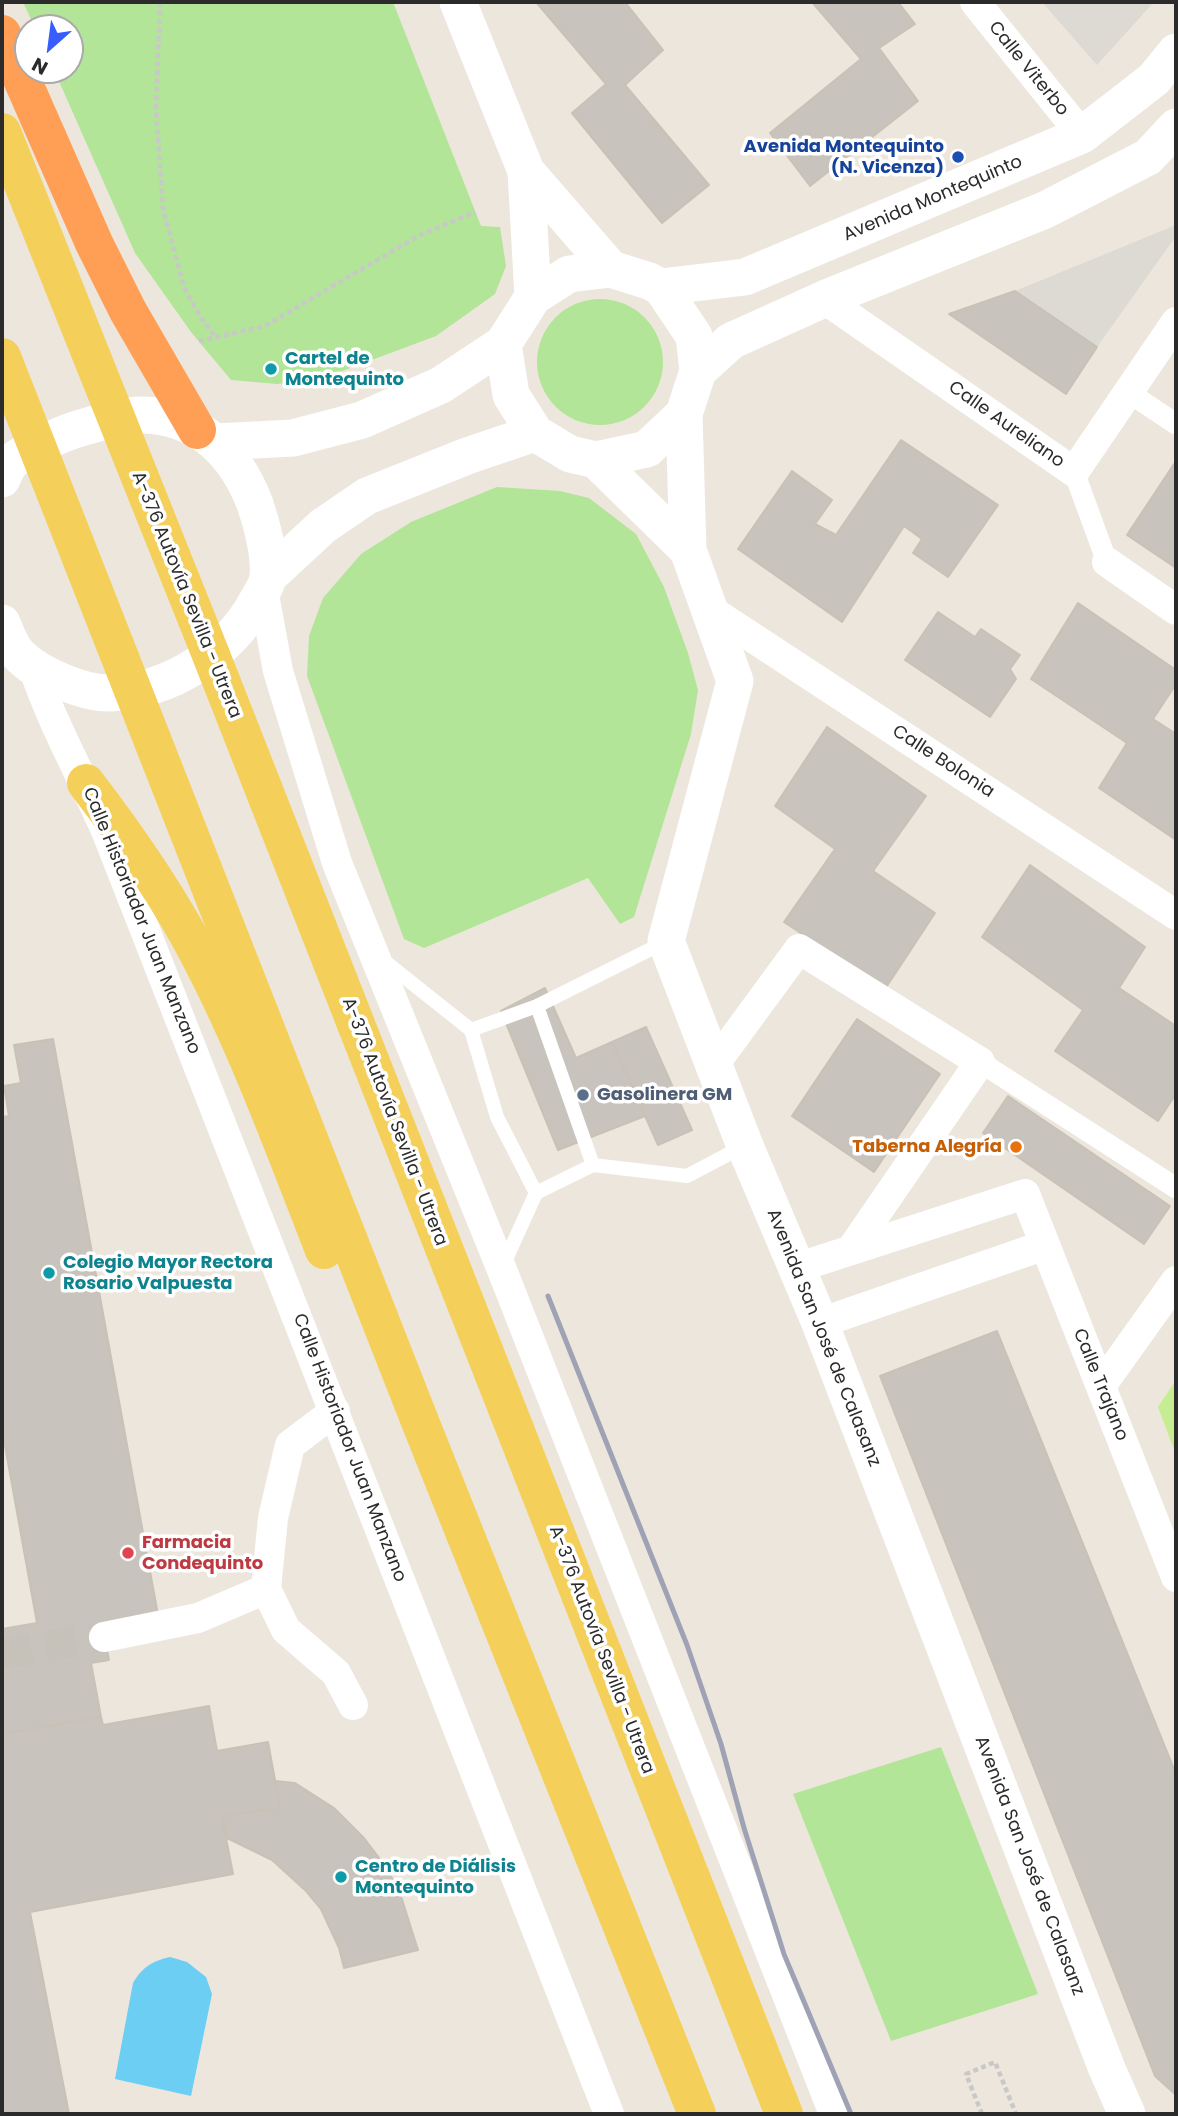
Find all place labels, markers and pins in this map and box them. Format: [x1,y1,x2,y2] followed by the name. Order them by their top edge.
[744,136,944,178] place label: Avenida Montequinto (N. Vicenza)
[950,149,966,165] marker: Avenida Montequinto (N. Vicenza)
[285,348,404,390] place label: Cartel de Montequinto
[263,361,279,377] marker: Cartel de Montequinto
[597,1084,732,1106] place label: Gasolinera GM
[575,1087,591,1103] marker: Gasolinera GM
[852,1136,1002,1158] place label: Taberna Alegría
[1008,1139,1024,1155] marker: Taberna Alegría
[63,1252,273,1294] place label: Colegio Mayor Rectora Rosario Valpuesta
[41,1265,57,1281] marker: Colegio Mayor Rectora Rosario Valpuesta
[142,1532,263,1574] place label: Farmacia Condequinto
[120,1545,136,1561] marker: Farmacia Condequinto
[355,1856,516,1898] place label: Centro de Diálisis Montequinto
[333,1869,349,1885] marker: Centro de Diálisis Montequinto

